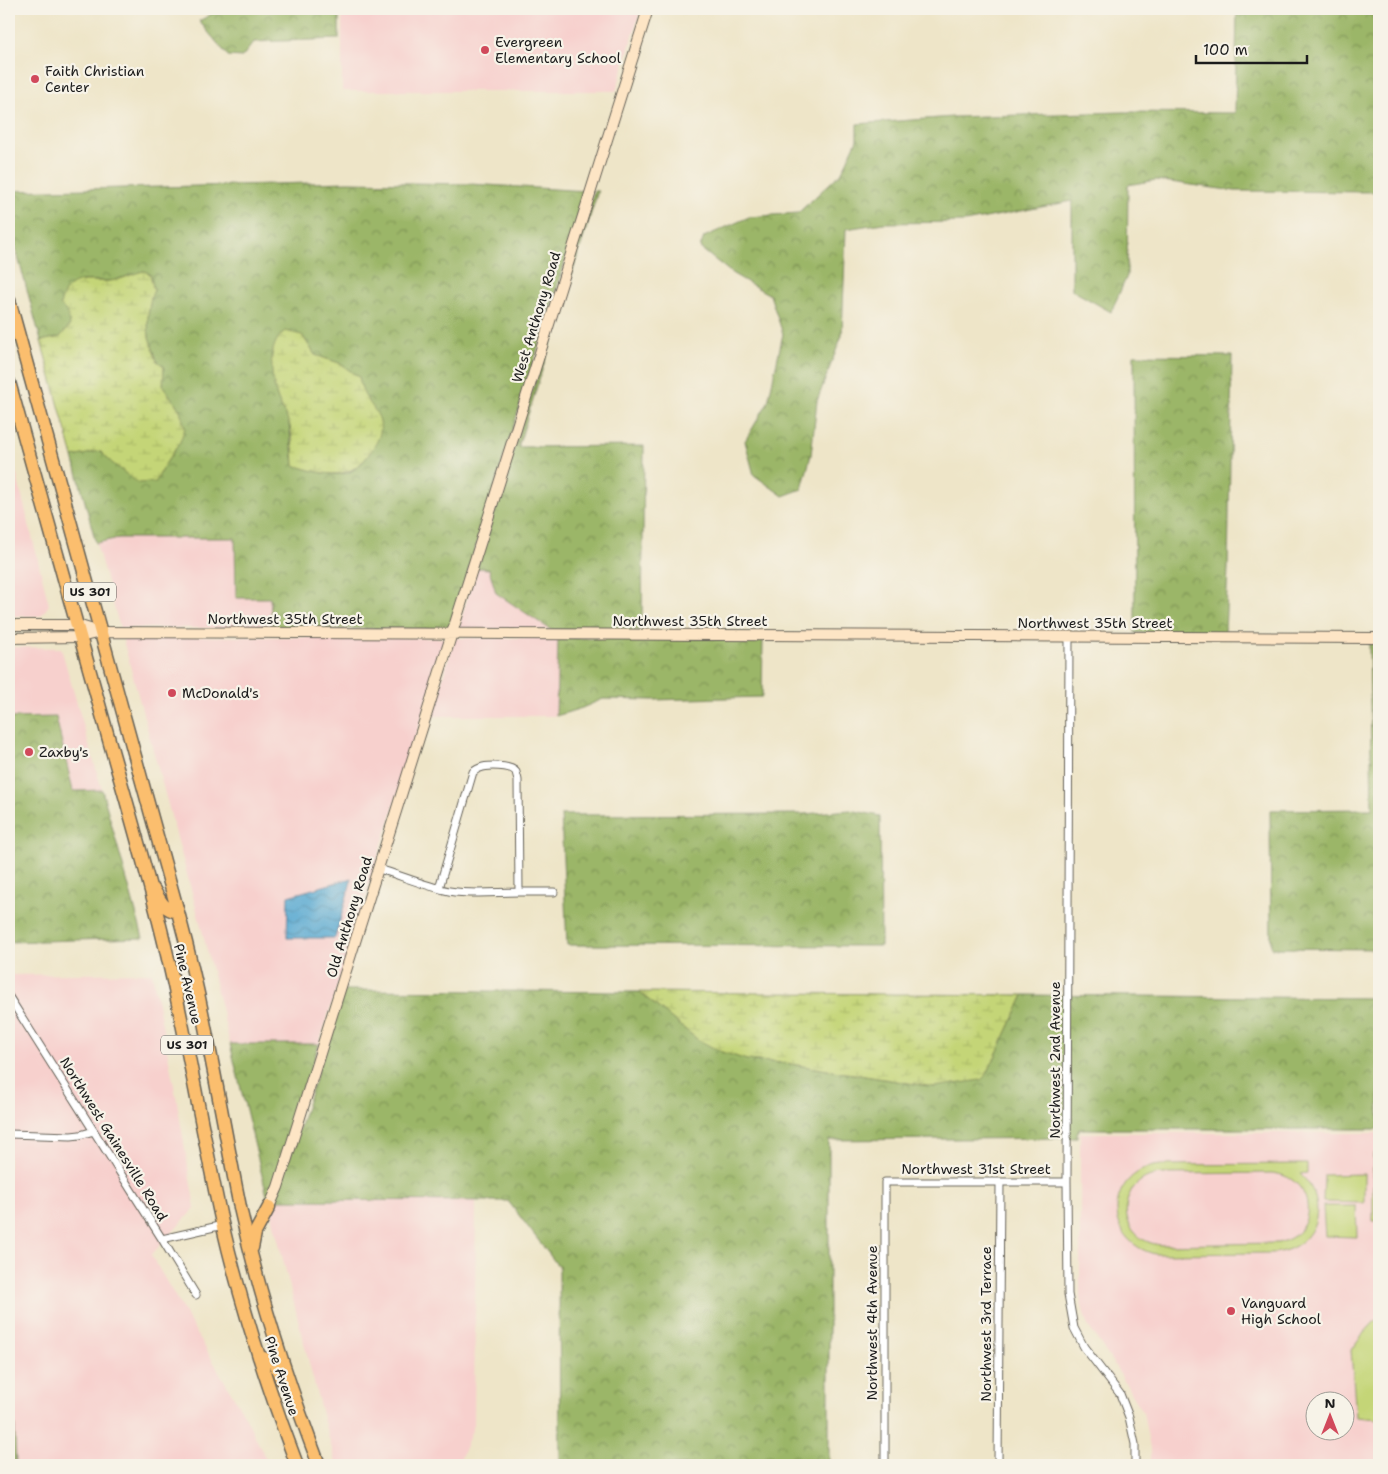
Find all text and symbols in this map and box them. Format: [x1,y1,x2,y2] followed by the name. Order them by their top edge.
[1196,32,1307,64] scale bar
[495,33,622,67] place label: Evergreen Elementary School
[1203,40,1248,60] text: 100 m
[479,44,491,56] marker: Evergreen Elementary School
[45,62,145,96] place label: Faith Christian Center
[29,73,41,85] marker: Faith Christian Center
[508,249,565,385] street label: West Anthony Road
[64,582,116,602] road number: US 301
[207,610,363,628] street label: Northwest 35th Street
[612,612,768,630] street label: Northwest 35th Street
[1017,614,1173,632] street label: Northwest 35th Street
[182,684,259,702] place label: McDonald's
[166,687,178,699] marker: McDonald's
[39,743,89,761] place label: Zaxby's
[23,746,35,758] marker: Zaxby's
[322,854,376,980] street label: Old Anthony Road
[170,942,206,1026] street label: Pine Avenue
[1046,981,1064,1139] street label: Northwest 2nd Avenue
[161,1036,213,1054] road number: US 301
[56,1054,172,1224] street label: Northwest Gainesville Road
[901,1160,1051,1178] street label: Northwest 31st Street
[863,1245,881,1401] street label: Northwest 4th Avenue
[977,1246,995,1402] street label: Northwest 3rd Terrace
[1241,1294,1322,1328] place label: Vanguard High School
[1225,1305,1237,1317] marker: Vanguard High School
[261,1334,303,1418] street label: Pine Avenue
[1306,1392,1356,1442] north arrow
[1324,1394,1336,1412] text: N

